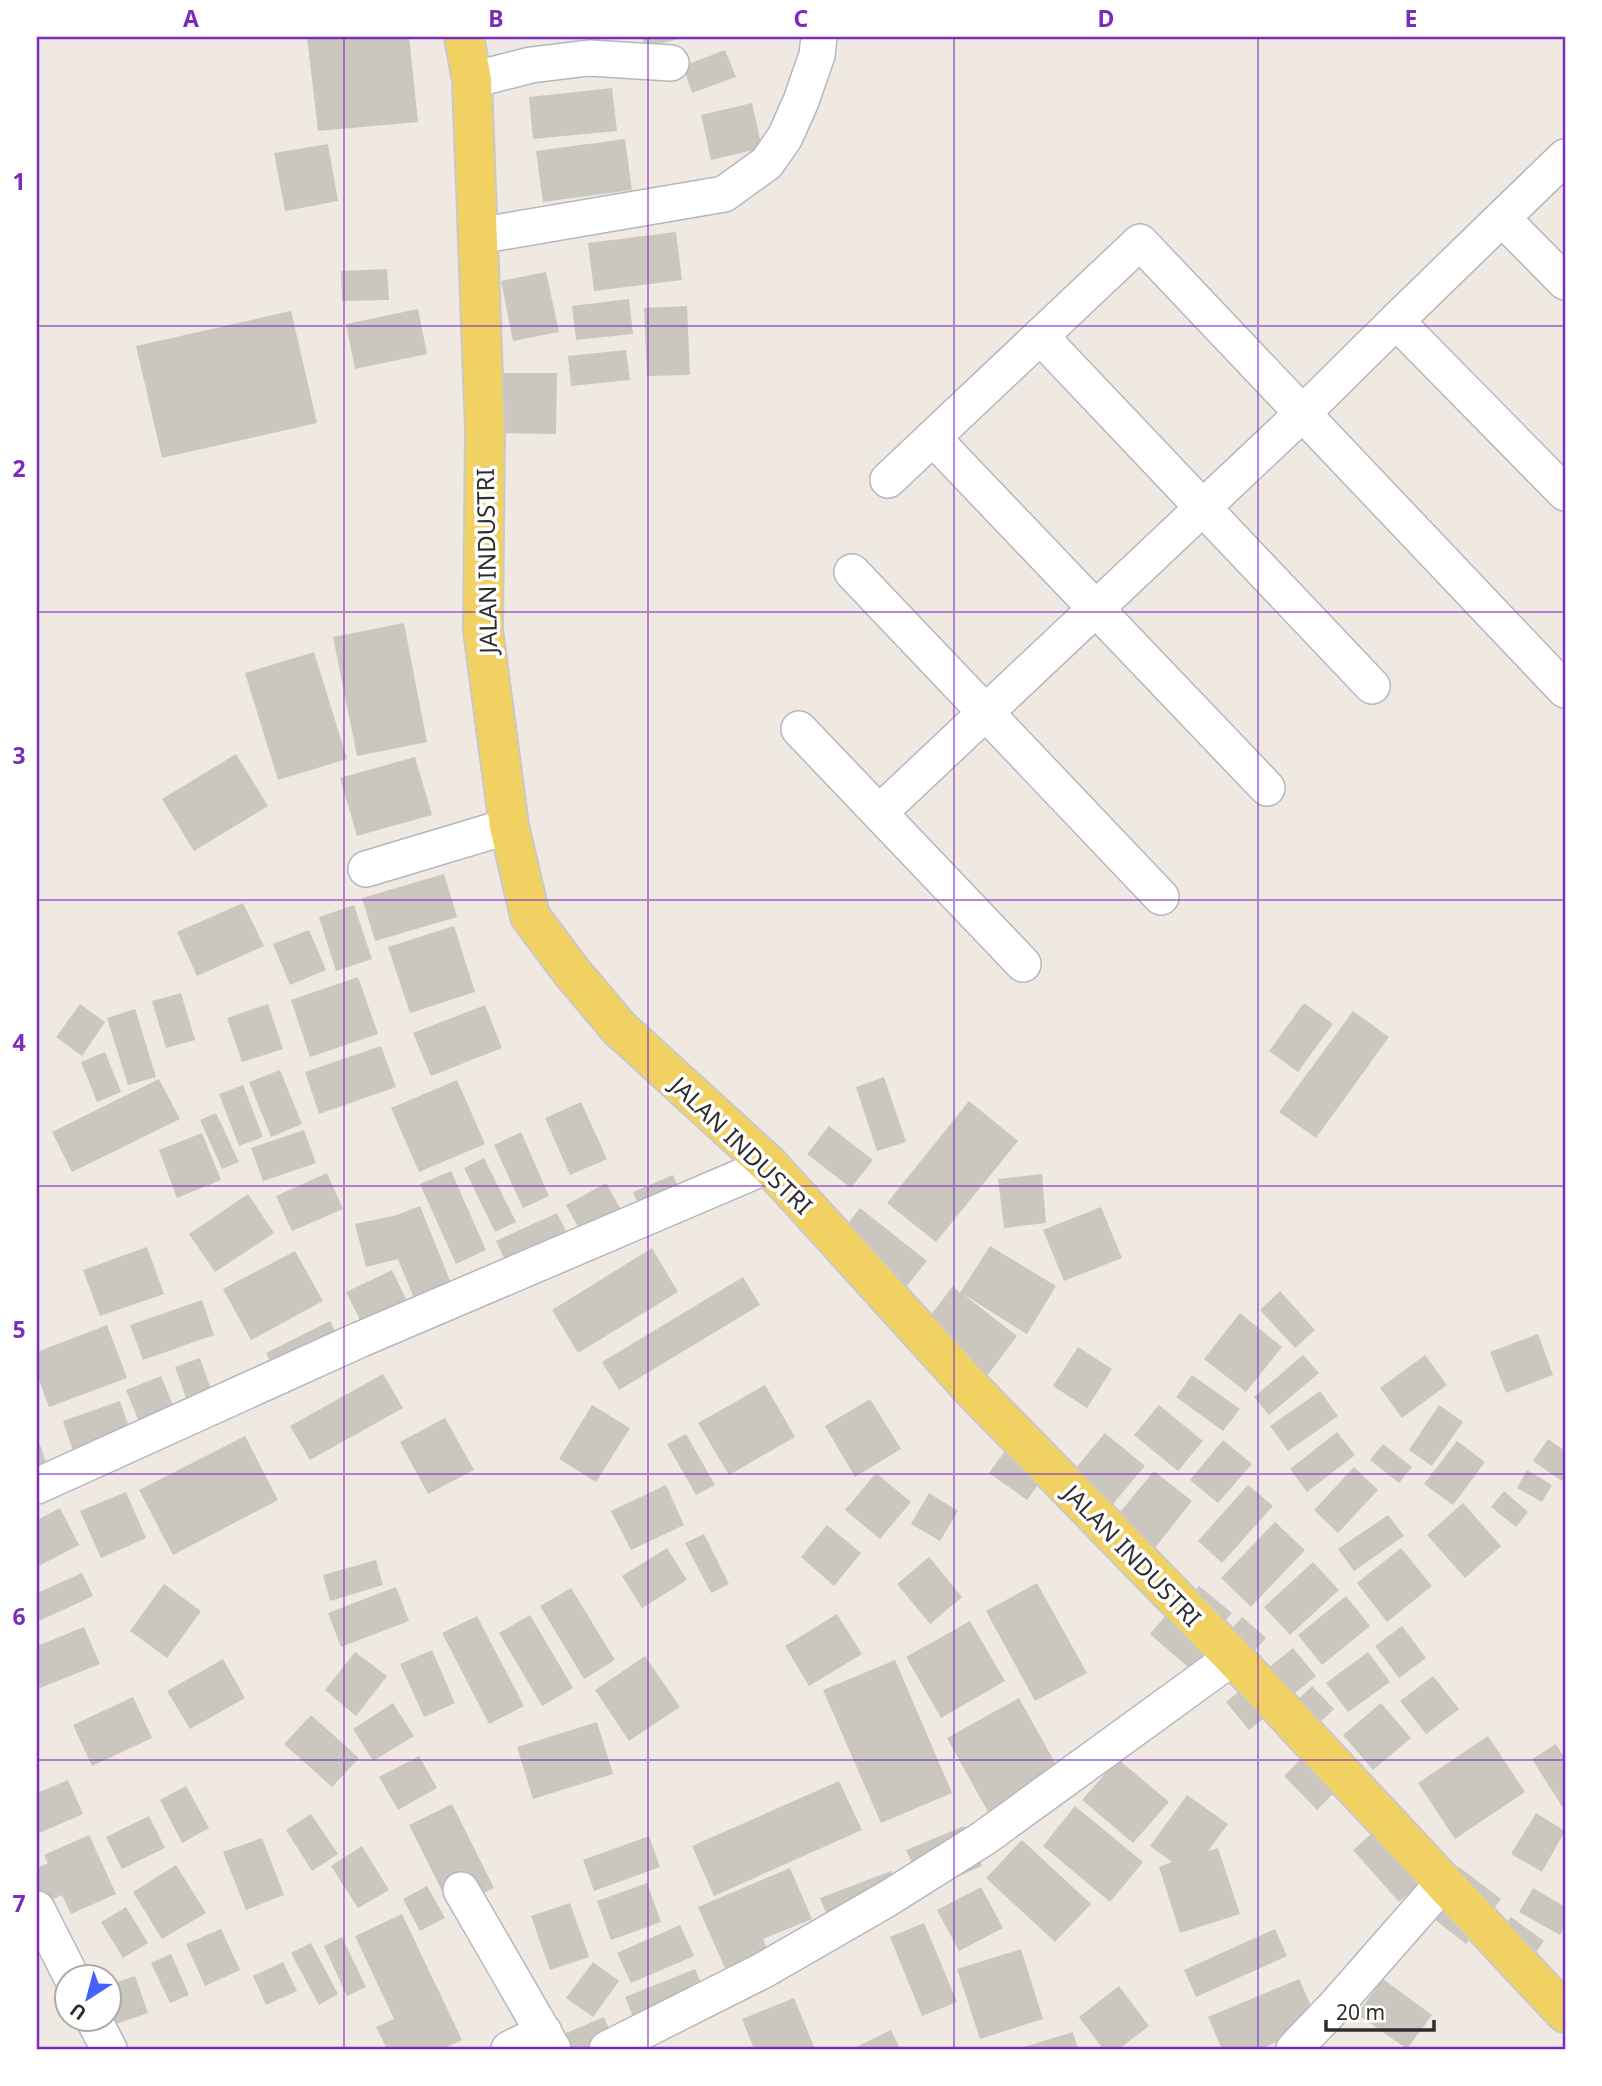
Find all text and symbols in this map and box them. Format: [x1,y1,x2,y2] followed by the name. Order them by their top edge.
[183,2,199,34] text: A
[488,2,504,34] text: B
[794,2,809,34] text: C
[1098,2,1114,34] text: D
[1405,2,1417,34] text: E
[12,165,26,197] text: 1
[12,452,26,484] text: 2
[468,468,504,656] street label: JALAN INDUSTRI
[12,739,26,771] text: 3
[12,1026,26,1058] text: 4
[662,1067,820,1221] street label: JALAN INDUSTRI
[12,1313,26,1345] text: 5
[1055,1475,1209,1633] street label: JALAN INDUSTRI
[12,1600,26,1632] text: 6
[12,1887,26,1919] text: 7
[52,1964,122,2034] north arrow
[1326,1988,1434,2032] scale bar
[65,1997,91,2026] text: U
[1336,1998,1385,2026] text: 20 m

